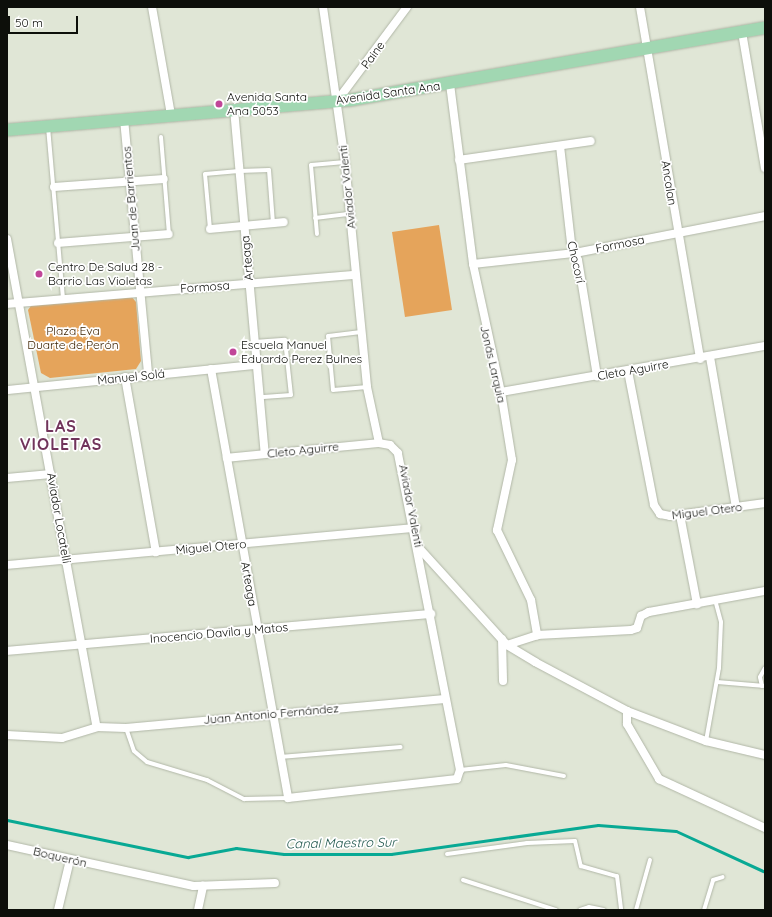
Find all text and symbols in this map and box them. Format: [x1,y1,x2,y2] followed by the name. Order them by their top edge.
[10,8,80,34] scale bar
[15,15,43,30] text: 50 m
[358,38,388,72] street label: Paine
[335,79,441,107] street label: Avenida Santa Ana
[227,90,307,118] place label: Avenida Santa Ana 5053
[214,99,224,109] marker: Avenida Santa Ana 5053
[335,144,359,230] street label: Aviador Valenti
[119,146,143,252] street label: Juan de Barrientos
[658,160,680,206] street label: Ancalan
[594,232,646,256] street label: Formosa
[238,235,256,281] street label: Arteaga
[564,240,588,284] street label: Chocorí
[48,260,162,288] place label: Centro De Salud 28 - Barrio Las Violetas
[33,268,45,280] marker: Centro De Salud 28 - Barrio Las Violetas
[180,278,230,296] street label: Formosa
[27,324,119,352] park label: Plaza Eva Duarte de Perón
[477,324,509,404] street label: Jonás Larquia
[241,338,362,366] place label: Escuela Manuel Eduardo Perez Bulnes
[228,347,238,357] marker: Escuela Manuel Eduardo Perez Bulnes
[596,357,670,383] street label: Cleto Aguirre
[97,366,165,388] street label: Manuel Solá
[20,416,102,454] district label: LAS VIOLETAS
[266,439,340,461] street label: Cleto Aguirre
[396,463,426,549] street label: Aviador Valenti
[44,471,74,565] street label: Aviador Locatelli
[671,500,743,522] street label: Miguel Otero
[175,537,247,557] street label: Miguel Otero
[238,560,260,608] street label: Arteaga
[149,620,289,646] street label: Inocencio Davila y Matos
[203,701,339,727] street label: Juan Antonio Fernández
[286,834,396,852] water label: Canal Maestro Sur
[32,844,88,870] street label: Boquerón

